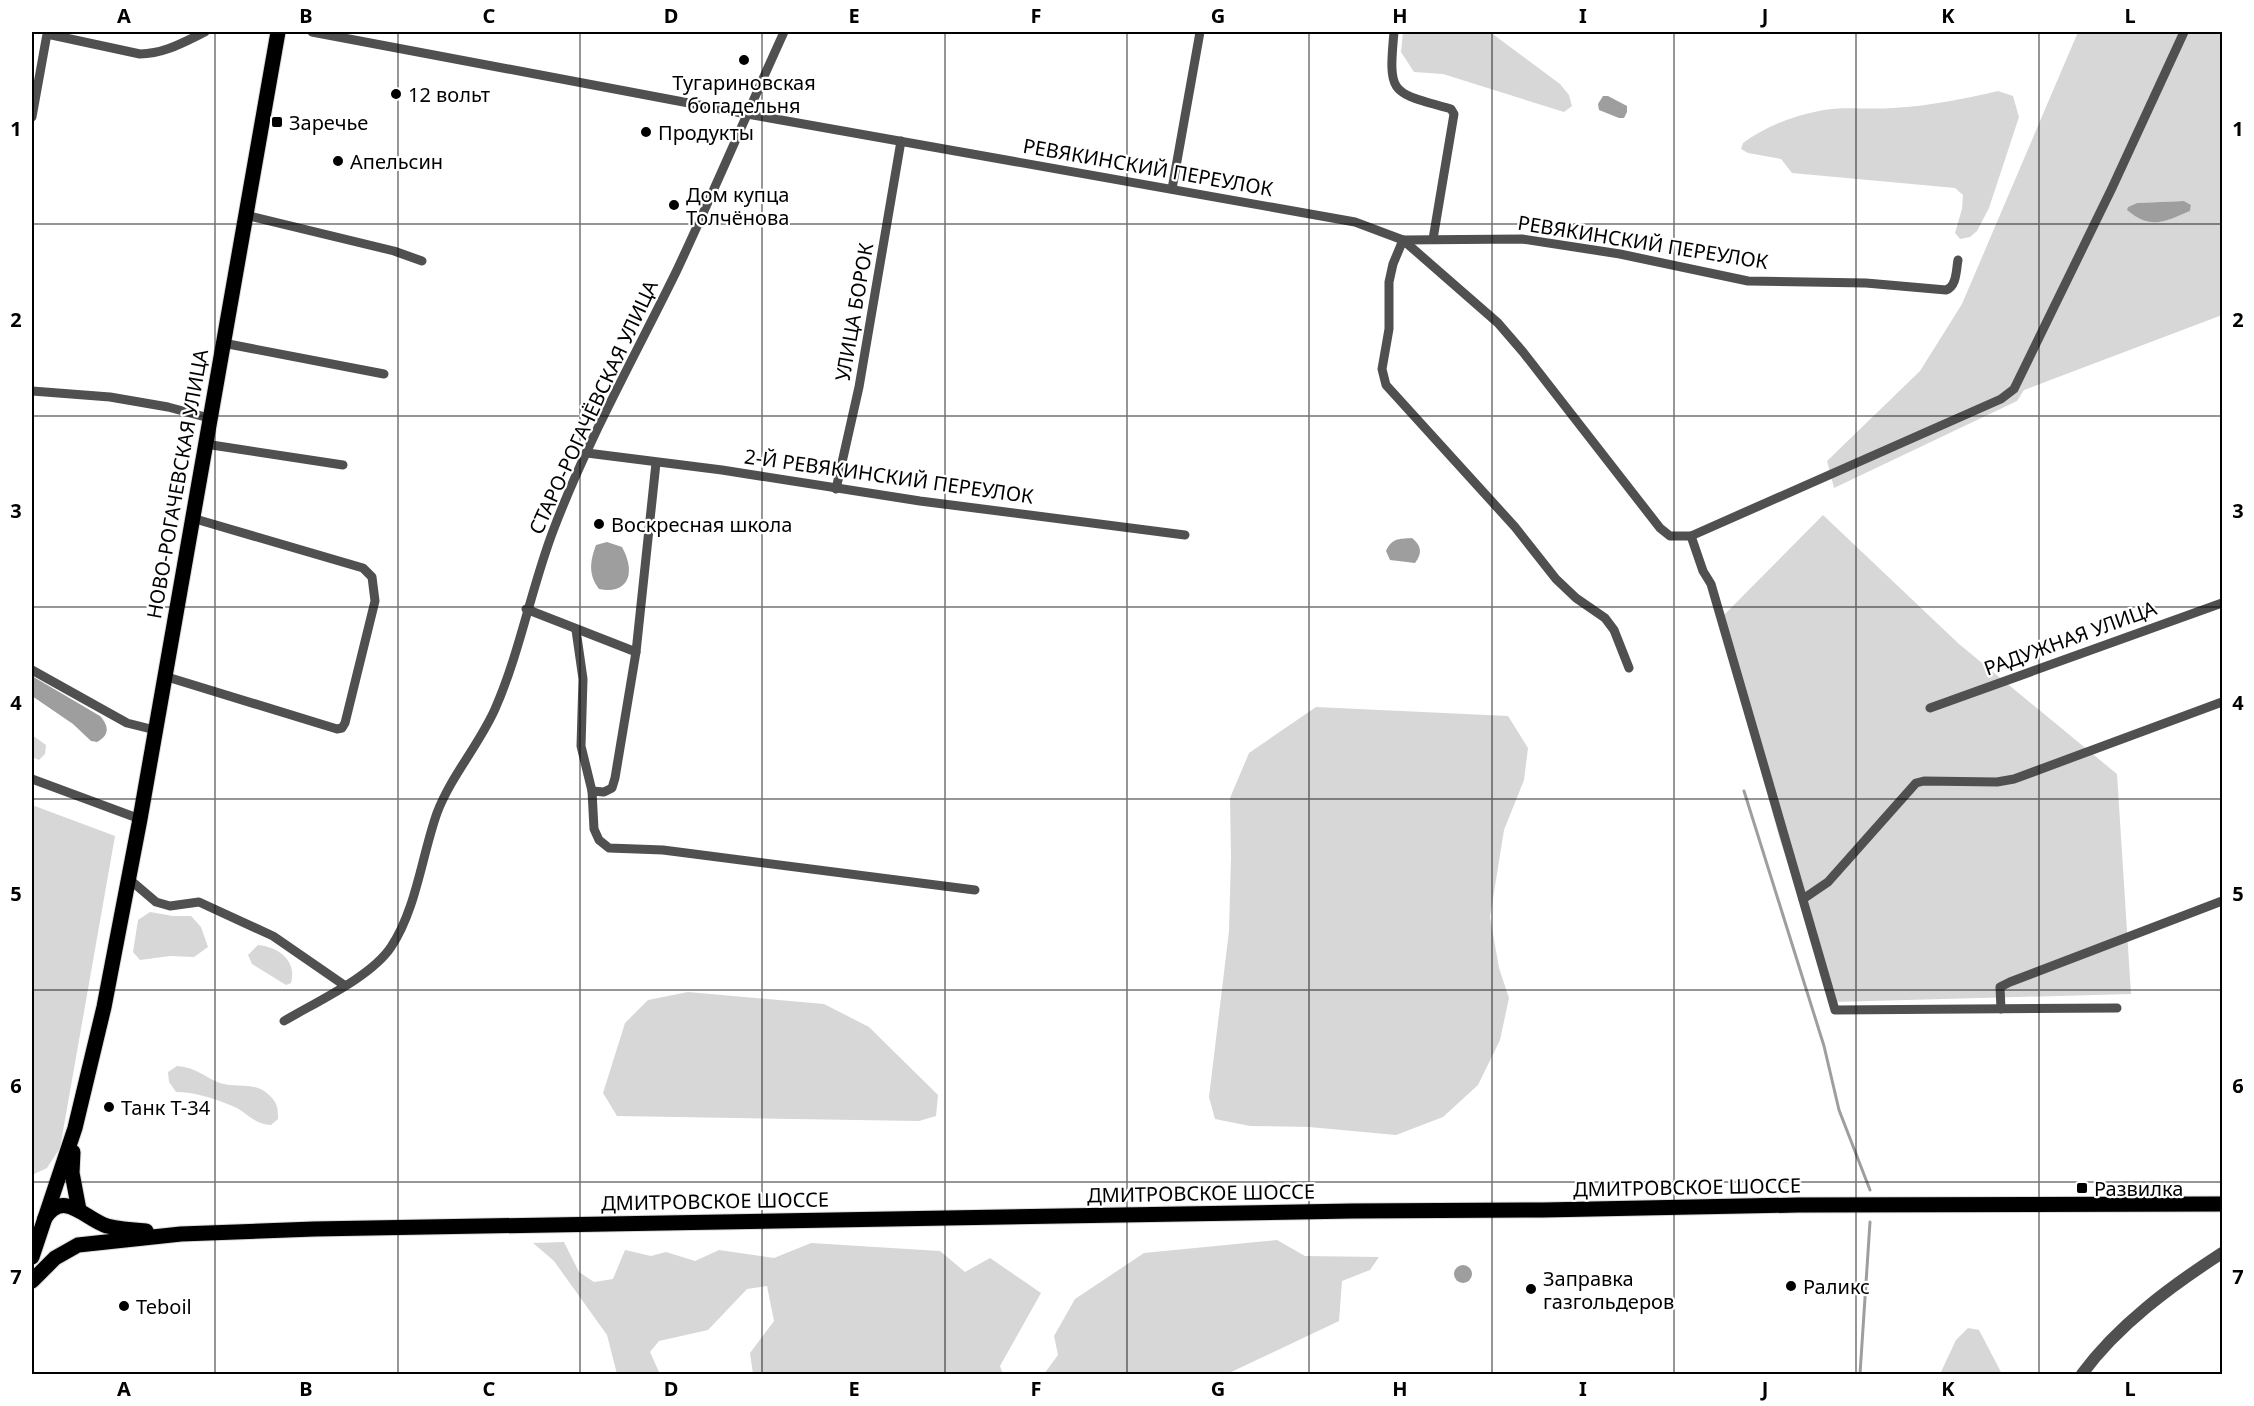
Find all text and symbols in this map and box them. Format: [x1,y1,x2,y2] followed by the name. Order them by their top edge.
[117,2,131,29] text: A
[299,2,313,29] text: B
[483,2,496,29] text: C
[664,2,678,29] text: D
[848,2,860,29] text: E
[1031,2,1041,29] text: F
[1211,2,1225,29] text: G
[1392,2,1408,29] text: H
[1579,2,1587,29] text: I
[1760,2,1768,29] text: J
[1941,2,1955,29] text: K
[2124,2,2136,29] text: L
[737,53,751,67] marker: Тугариновская богадельня
[672,69,816,119] place label: Тугариновская богадельня
[408,81,490,108] place label: 12 вольт
[389,87,403,101] marker: 12 вольт
[289,109,368,136] place label: Заречье
[10,115,22,142] text: 1
[270,115,284,129] marker: Заречье
[2232,115,2244,142] text: 1
[658,119,754,146] place label: Продукты
[639,125,653,139] marker: Продукты
[1021,132,1276,202] street label: РЕВЯКИНСКИЙ ПЕРЕУЛОК
[350,148,443,175] place label: Апельсин
[331,154,345,168] marker: Апельсин
[686,181,789,231] place label: Дом купца Толчёнова
[667,198,681,212] marker: Дом купца Толчёнова
[1516,209,1771,275] street label: РЕВЯКИНСКИЙ ПЕРЕУЛОК
[829,240,880,383] street label: УЛИЦА БОРОК
[522,275,664,538] street label: СТАРО-РОГАЧЁВСКАЯ УЛИЦА
[10,306,22,333] text: 2
[2232,306,2244,333] text: 2
[140,347,214,621] street label: НОВО-РОГАЧЕВСКАЯ УЛИЦА
[743,442,1036,510] street label: 2-Й РЕВЯКИНСКИЙ ПЕРЕУЛОК
[10,497,22,524] text: 3
[2232,497,2244,524] text: 3
[611,511,792,538] place label: Воскресная школа
[592,517,606,531] marker: Воскресная школа
[1980,594,2160,682] street label: РАДУЖНАЯ УЛИЦА
[10,689,22,716] text: 4
[2232,689,2244,716] text: 4
[10,880,22,907] text: 5
[2232,880,2244,907] text: 5
[10,1072,22,1099] text: 6
[2232,1072,2244,1099] text: 6
[121,1094,211,1121] place label: Танк Т-34
[102,1100,116,1114] marker: Танк Т-34
[1573,1172,1801,1202] street label: ДМИТРОВСКОЕ ШОССЕ
[2094,1175,2183,1202] place label: Развилка
[1087,1178,1315,1208] street label: ДМИТРОВСКОЕ ШОССЕ
[2075,1181,2089,1195] marker: Развилка
[601,1186,829,1216] street label: ДМИТРОВСКОЕ ШОССЕ
[10,1263,22,1290] text: 7
[2232,1263,2244,1290] text: 7
[1543,1265,1674,1315] place label: Заправка газгольдеров
[1803,1273,1870,1300] place label: Раликс
[1784,1279,1798,1293] marker: Раликс
[1524,1282,1538,1296] marker: Заправка газгольдеров
[136,1293,192,1320] place label: Teboil
[117,1299,131,1313] marker: Teboil
[117,1375,131,1402] text: A
[299,1375,313,1402] text: B
[483,1375,496,1402] text: C
[664,1375,678,1402] text: D
[848,1375,860,1402] text: E
[1031,1375,1041,1402] text: F
[1211,1375,1225,1402] text: G
[1392,1375,1408,1402] text: H
[1579,1375,1587,1402] text: I
[1760,1375,1768,1402] text: J
[1941,1375,1955,1402] text: K
[2124,1375,2136,1402] text: L

